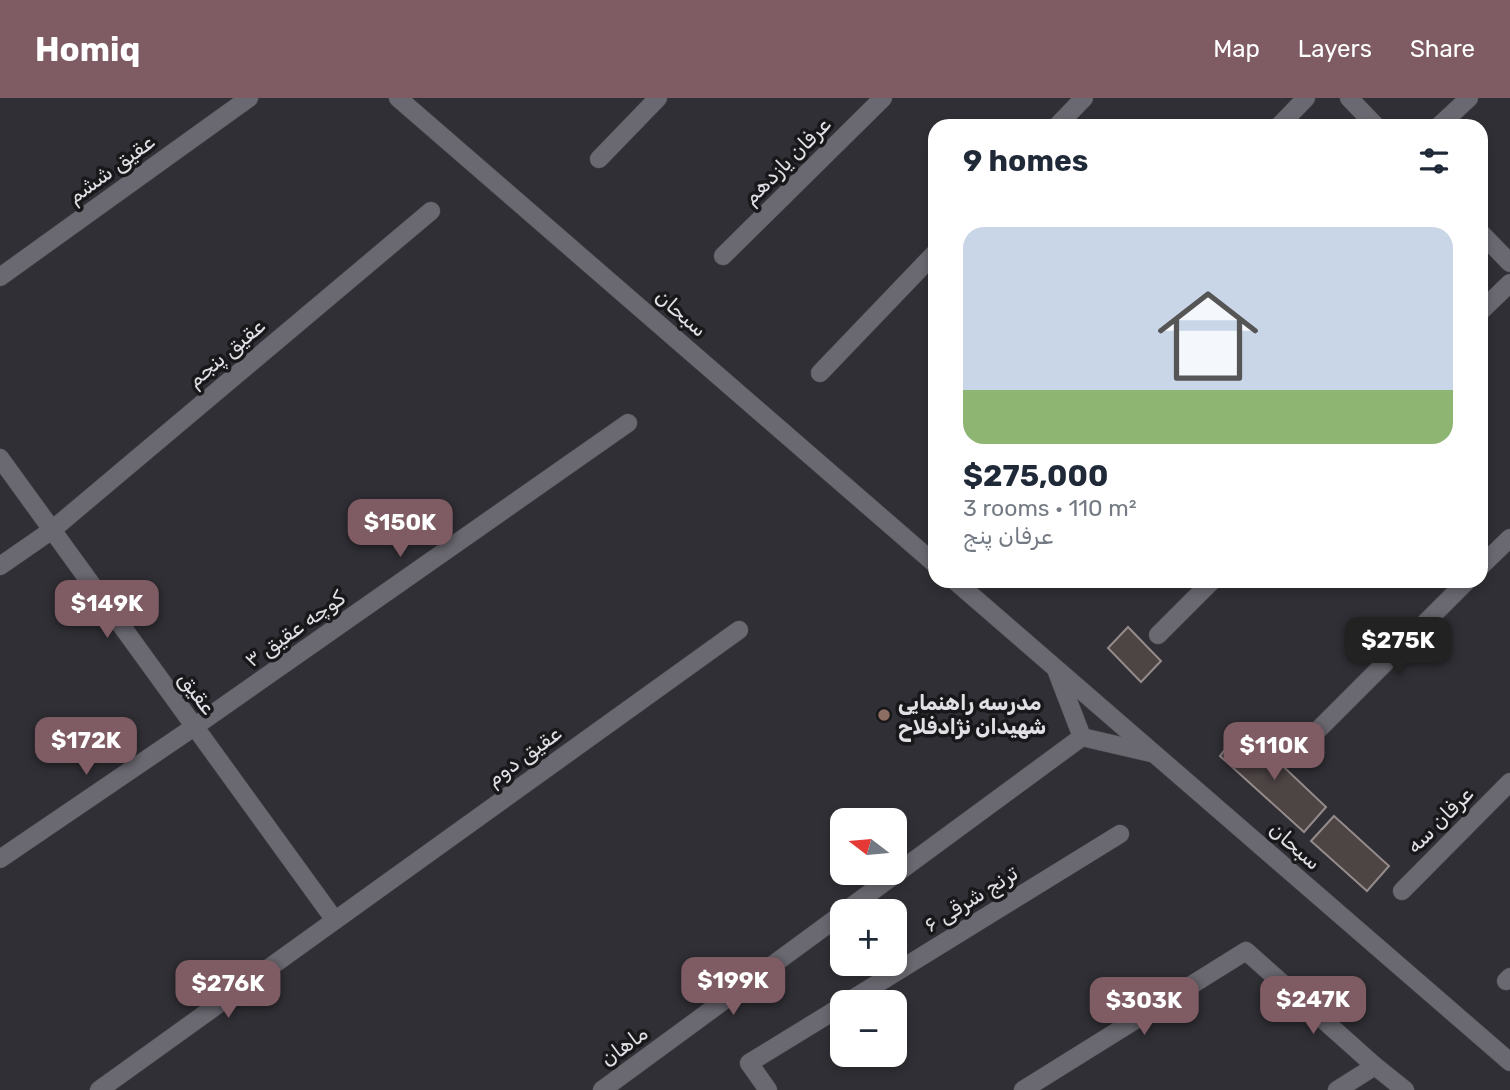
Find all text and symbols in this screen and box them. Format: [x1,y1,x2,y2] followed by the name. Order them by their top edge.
[35,30,140,69] text: Homiq
[1213,35,1260,63] text: Map
[1298,35,1372,63] text: Layers
[1410,35,1475,63] text: Share
[738,112,837,211] street label: عرفان یازدهم
[62,129,160,210] street label: عقیق ششم
[1415,142,1453,180] icon: filters
[963,143,1088,179] text: 9 homes
[1145,273,1271,399] icon: home
[650,284,712,342] street label: سبحان
[182,313,271,394] street label: عقیق پنجم
[963,458,1108,494] text: $275,000
[963,494,1137,522] text: 3 rooms · 110 m²
[351,500,449,559] pin: $150K
[364,508,436,536] text: $150K
[963,522,1053,550] text: عرفان پنج
[58,580,156,640] pin: $149K
[240,585,351,673] street label: کوچه عقیق ۳
[71,589,143,617] text: $149K
[1349,618,1447,677] pin: $275K
[1361,626,1435,654] text: $275K
[174,666,221,719] street label: عقیق
[898,690,1046,742] place label: مدرسه راهنمایی شهیدان نژادفلاح
[876,707,892,723] marker: مدرسه راهنمایی شهیدان نژادفلاح
[37,718,135,777] pin: $172K
[482,720,566,792] street label: عقیق دوم
[1225,722,1323,782] pin: $110K
[51,726,121,754] text: $172K
[1239,731,1309,759] text: $110K
[1401,781,1478,858] street label: عرفان سه
[830,808,906,886] north arrow
[830,808,907,1067] map controls
[1264,817,1326,875] street label: سبحان
[919,860,1024,939] street label: ترنج شرقی ۶
[830,899,907,976] button: +
[684,958,782,1017] pin: $199K
[179,960,277,1020] pin: $276K
[697,966,769,994] text: $199K
[191,969,265,997] text: $276K
[1264,976,1362,1036] pin: $247K
[1095,978,1193,1037] pin: $303K
[1276,985,1350,1013] text: $247K
[1106,986,1182,1014] text: $303K
[830,990,907,1067] button: −
[595,1020,652,1071] street label: ماهان

